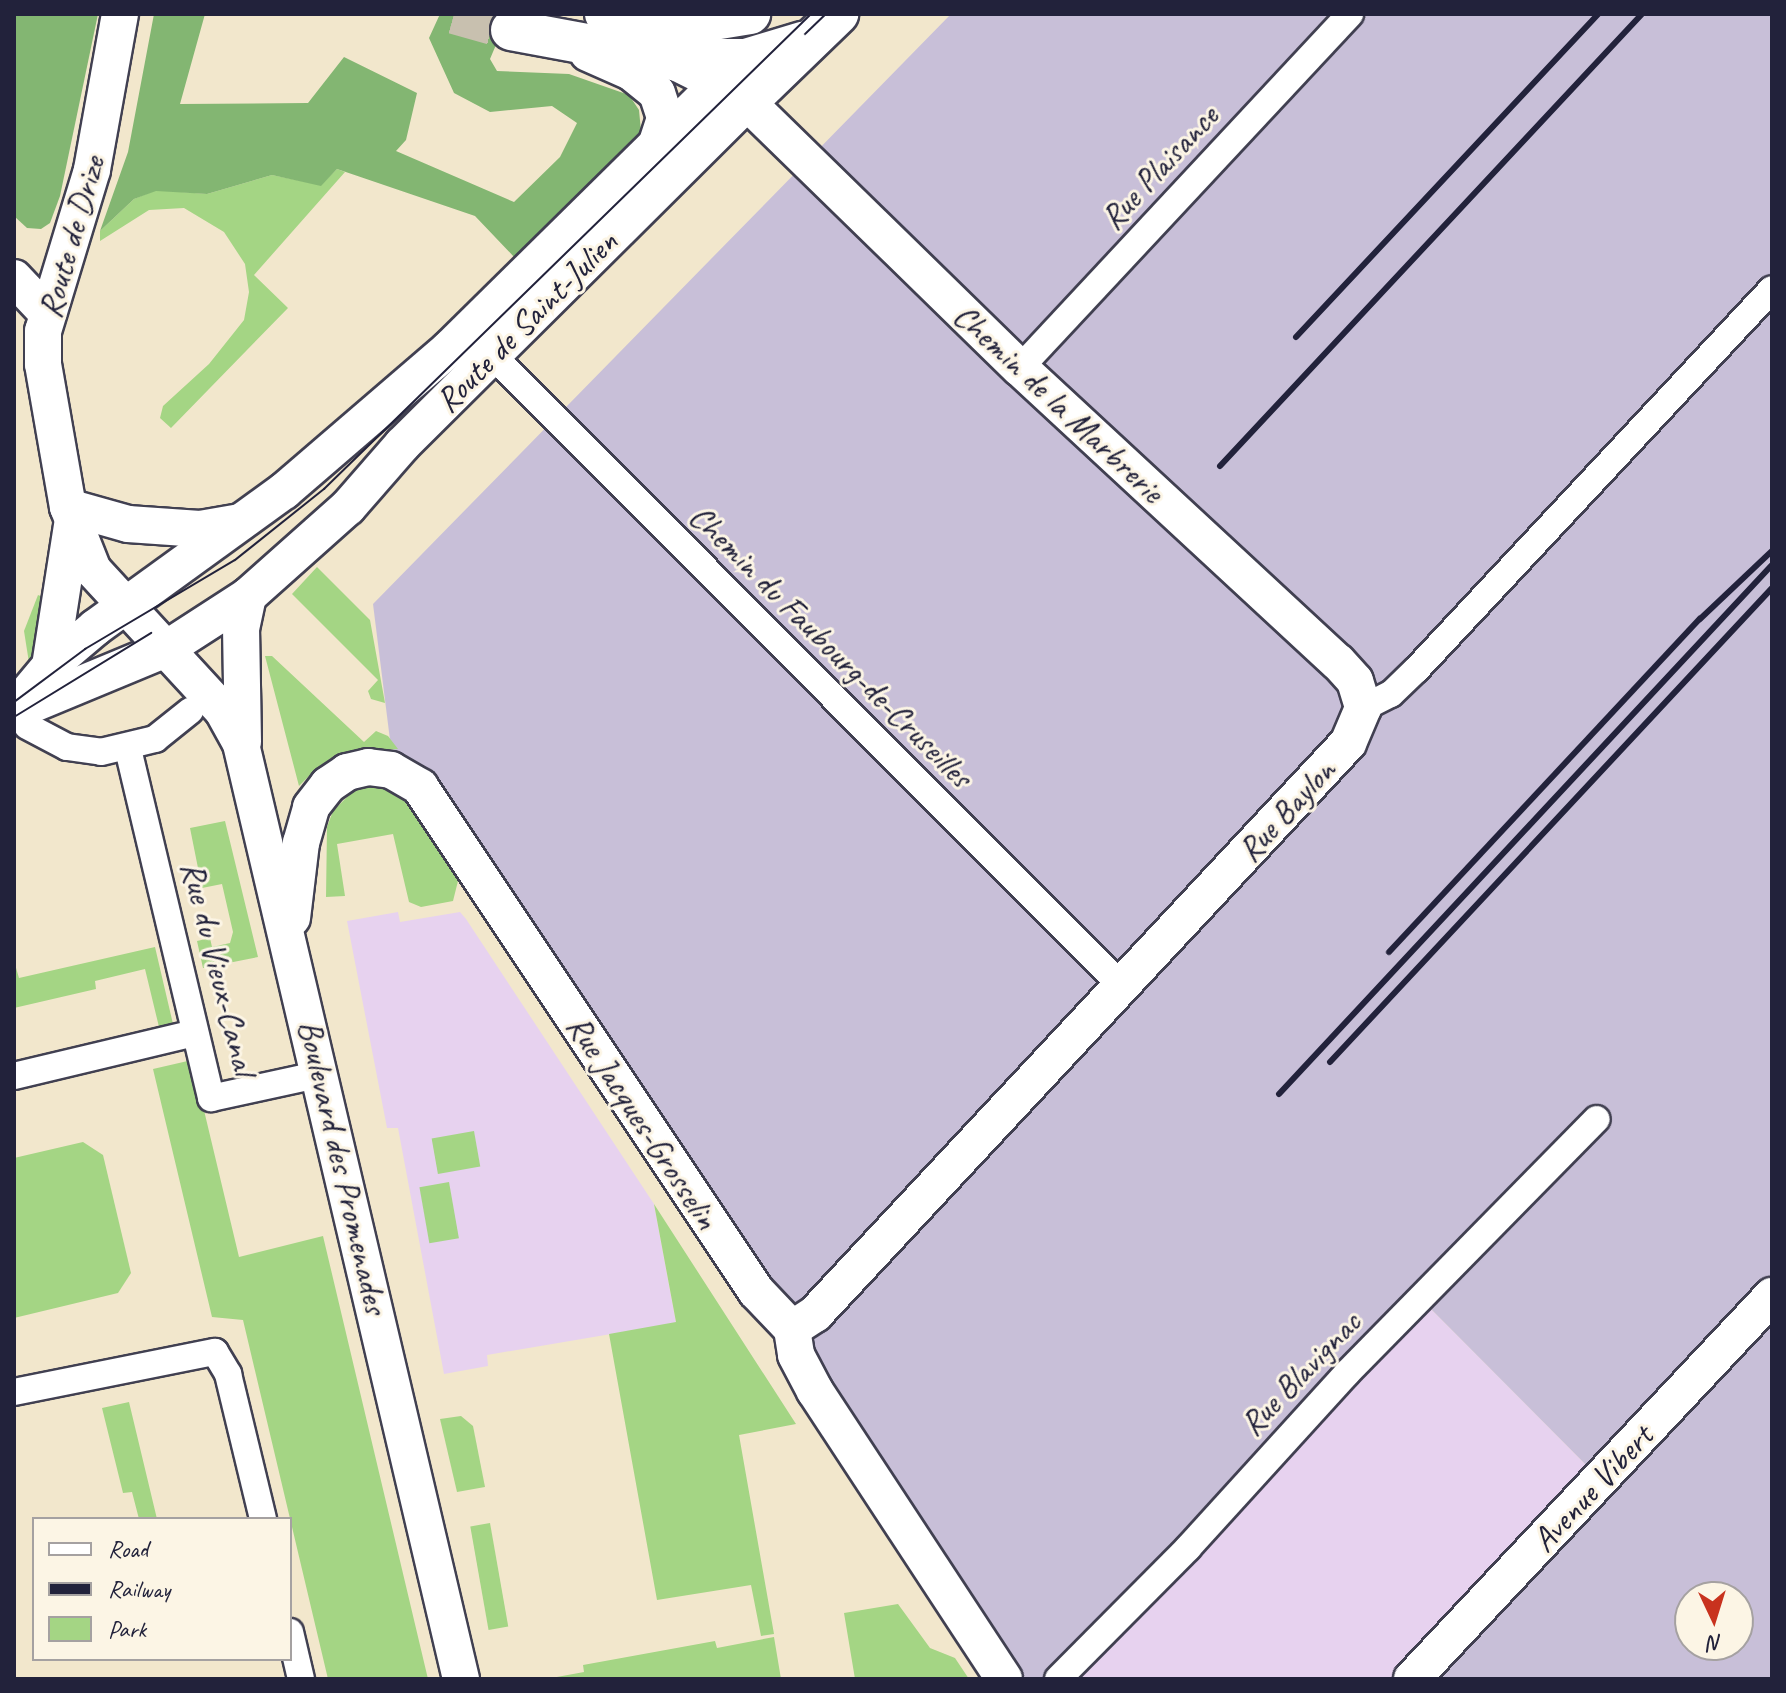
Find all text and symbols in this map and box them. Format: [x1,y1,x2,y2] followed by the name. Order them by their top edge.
[1091,96,1227,238] street label: Rue Plaisance
[28,152,114,322] street label: Route de Drize
[426,221,626,421] street label: Route de Saint-Julien
[945,295,1173,511] street label: Chemin de la Marbrerie
[681,496,981,796] street label: Chemin du Faubourg-de-Cruseilles
[1228,750,1344,870] street label: Rue Baylon
[173,857,265,1079] street label: Rue du Vieux-Canal
[558,1007,728,1237] street label: Rue Jacques-Grosselin
[289,1016,397,1318] street label: Boulevard des Promenades
[1230,1302,1370,1444] street label: Rue Blavignac
[1523,1416,1661,1560] street label: Avenue Vibert
[32,1517,292,1661] legend
[108,1534,148,1564] text: Road
[108,1574,170,1604] text: Railway
[1674,1581,1754,1661] north arrow
[108,1614,146,1644] text: Park
[1708,1629,1723,1657] text: N

